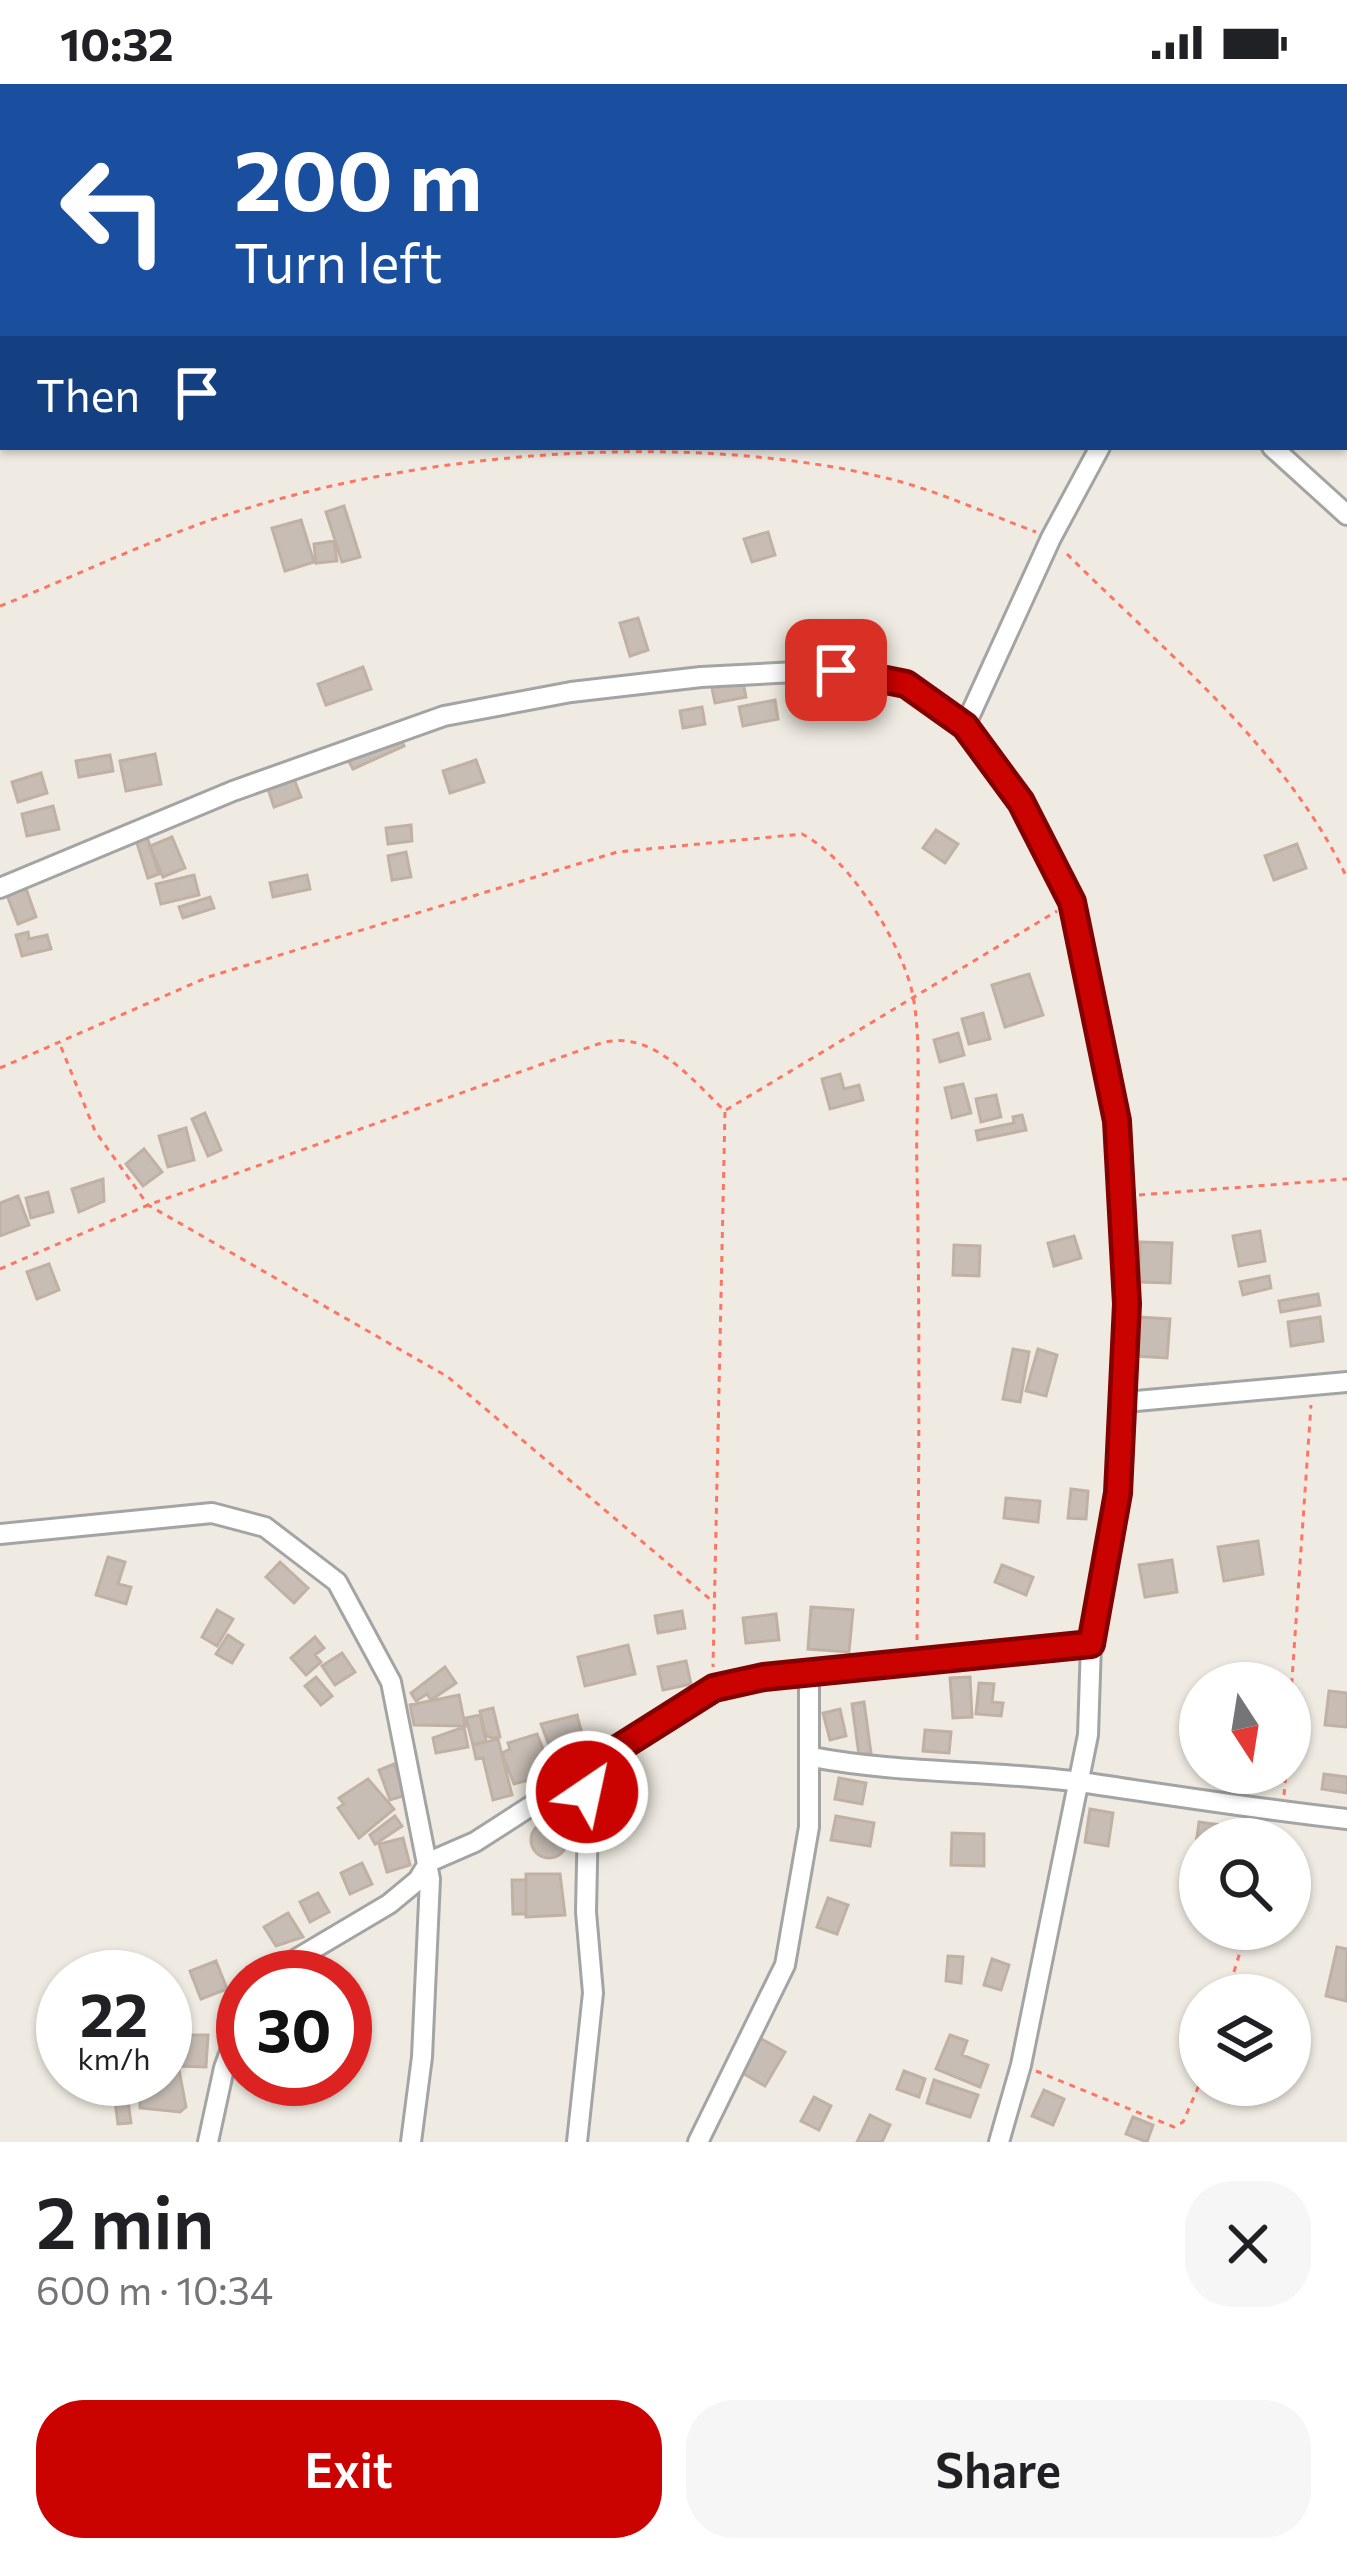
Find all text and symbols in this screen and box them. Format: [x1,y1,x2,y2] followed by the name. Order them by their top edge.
[60,15,174,70] text: 10:32
[234,126,482,228] text: 200 m
[36,132,192,288] icon: left
[234,228,442,294] text: Turn left
[164,360,230,426] icon: arrive
[36,366,140,421] text: Then
[785,619,887,721] pin
[803,637,869,703] icon: arrive
[1179,1662,1311,1794] north arrow
[1179,1662,1311,2106] map controls
[524,1729,650,1855] position arrow
[1179,1818,1311,1950] button: search
[216,1950,372,2106] speed limit sign: 30
[1179,1974,1311,2106] button: layers
[80,1976,148,2049] text: 22
[78,2039,150,2076] text: km/h
[36,2176,214,2264] text: 2 min
[1185,2181,1311,2307] button: close
[36,2265,273,2313] text: 600 m · 10:34
[36,2400,662,2538] button: Exit
[686,2400,1311,2538] button: Share

